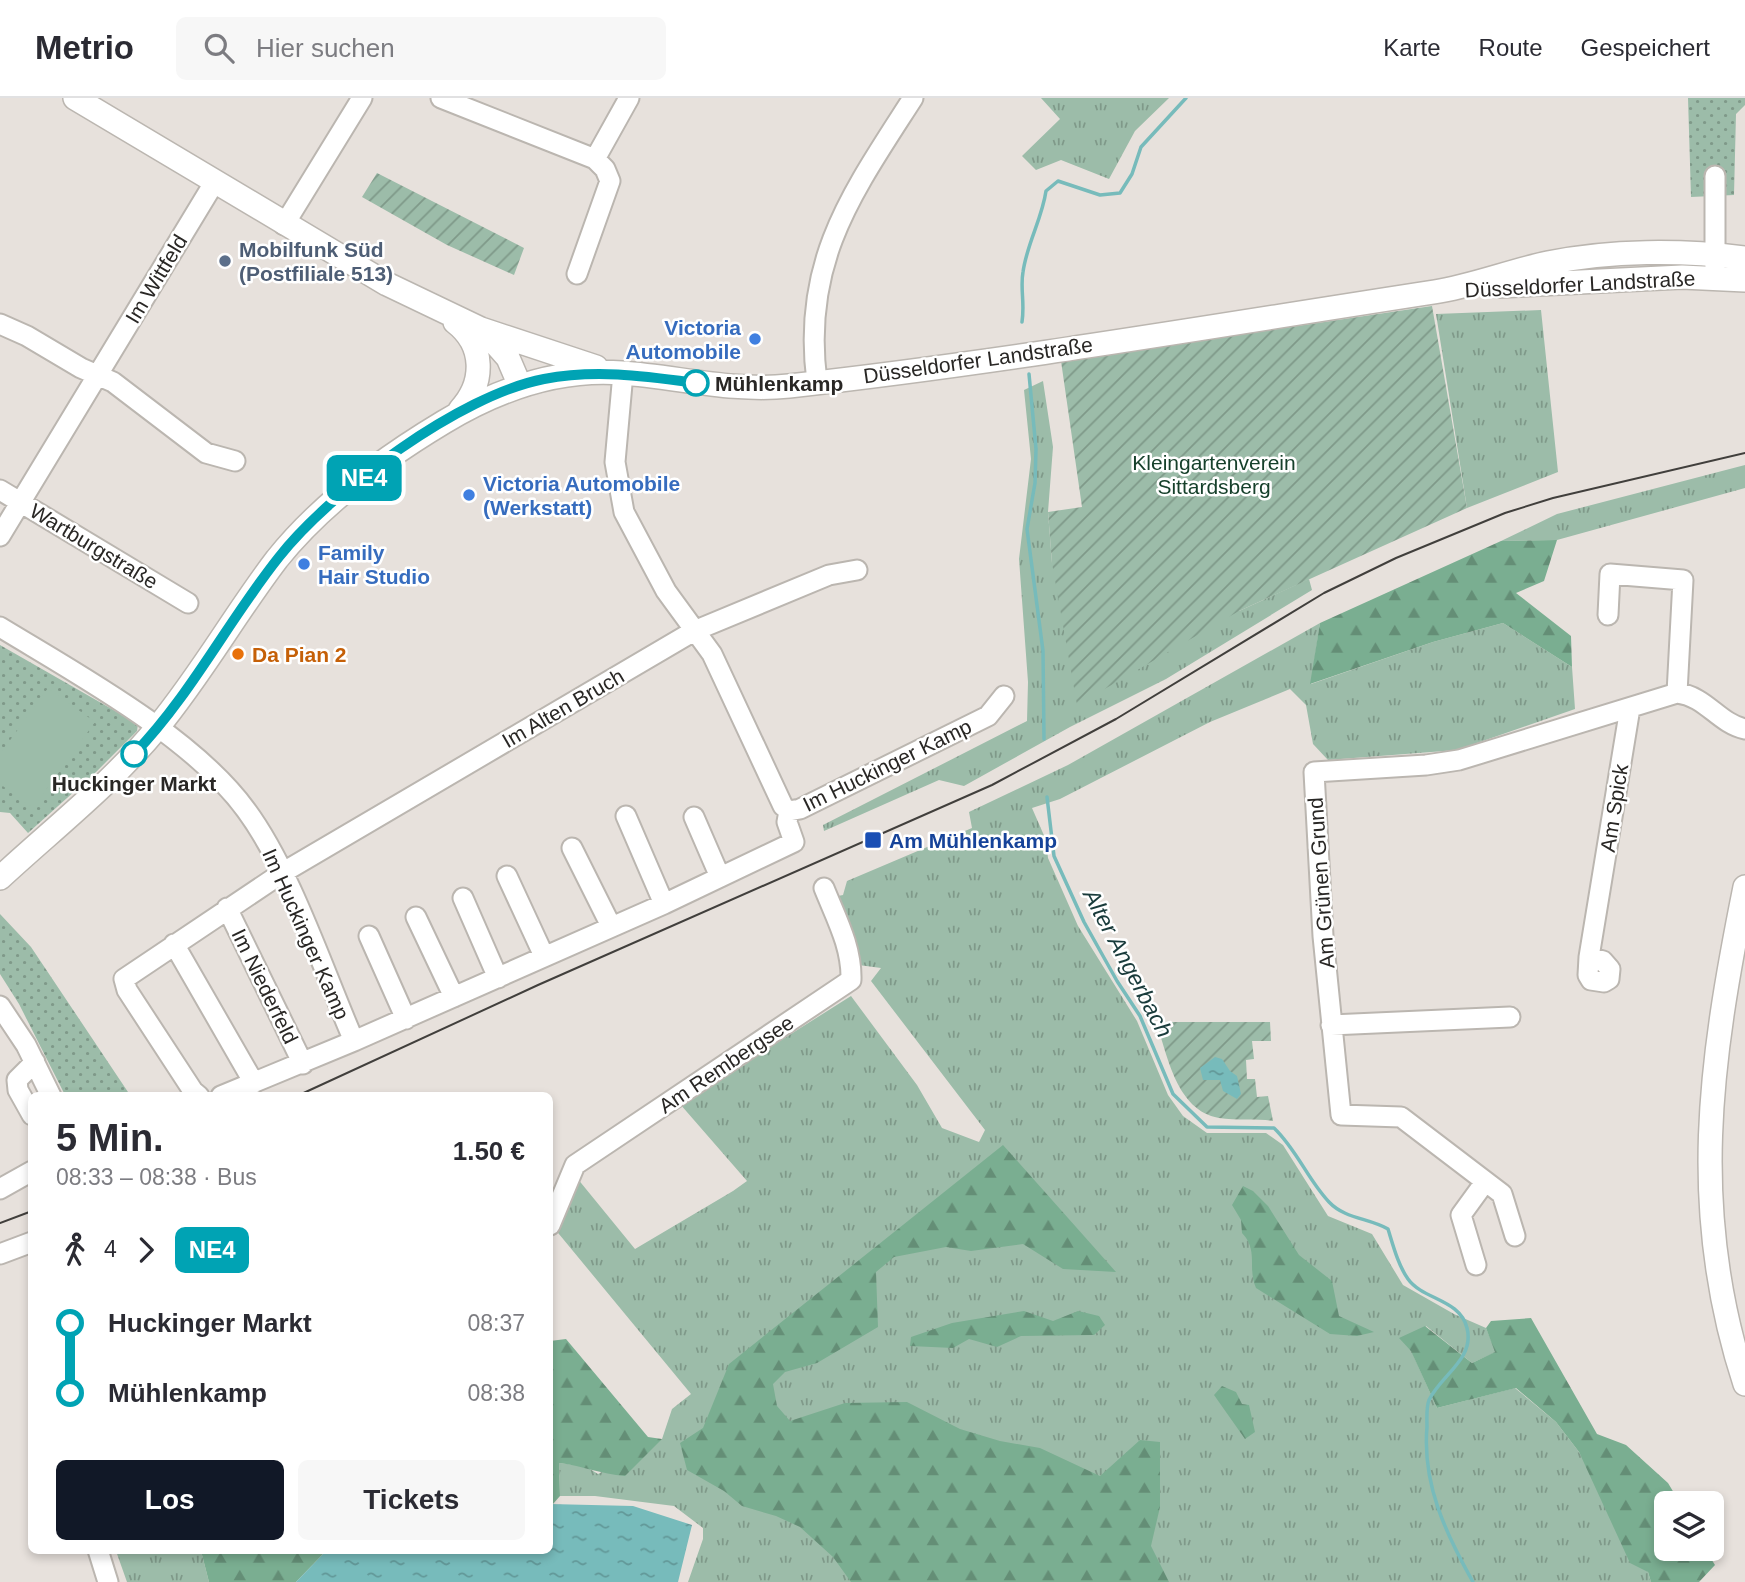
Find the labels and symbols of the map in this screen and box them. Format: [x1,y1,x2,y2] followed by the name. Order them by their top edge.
[121,231,191,327] street label: Im Wittfeld
[239,238,393,285] place label: Mobilfunk Süd (Postfiliale 513)
[217,253,233,269] marker: Mobilfunk Süd (Postfiliale 513)
[1464,266,1696,302] street label: Düsseldorfer Landstraße
[626,316,741,363] place label: Victoria Automobile
[747,331,763,347] marker: Victoria Automobile
[862,333,1094,387] street label: Düsseldorfer Landstraße
[683,370,709,396] marker: Mühlenkamp
[715,372,843,395] place label: Mühlenkamp
[1132,451,1296,498] park label: Kleingartenverein Sittardsberg
[324,455,404,501] line badge: NE4
[483,472,680,519] place label: Victoria Automobile (Werkstatt)
[461,487,477,503] marker: Victoria Automobile (Werkstatt)
[26,499,162,593] street label: Wartburgstraße
[318,541,430,588] place label: Family Hair Studio
[296,556,312,572] marker: Family Hair Studio
[252,643,347,666] place label: Da Pian 2
[230,646,246,662] marker: Da Pian 2
[498,664,628,752] street label: Im Alten Bruch
[799,714,975,816] street label: Im Huckinger Kamp
[121,741,147,767] marker: Huckinger Markt
[1596,762,1632,854] street label: Am Spick
[52,772,216,795] place label: Huckinger Markt
[1304,797,1338,969] street label: Am Grünen Grund
[889,829,1057,852] place label: Am Mühlenkamp
[863,830,883,850] marker: Am Mühlenkamp
[258,845,354,1023] street label: Im Huckinger Kamp
[1077,883,1178,1042] water label: Alter Angerbach
[227,925,303,1047] street label: Im Niederfeld
[654,1010,798,1118] street label: Am Rembergsee

